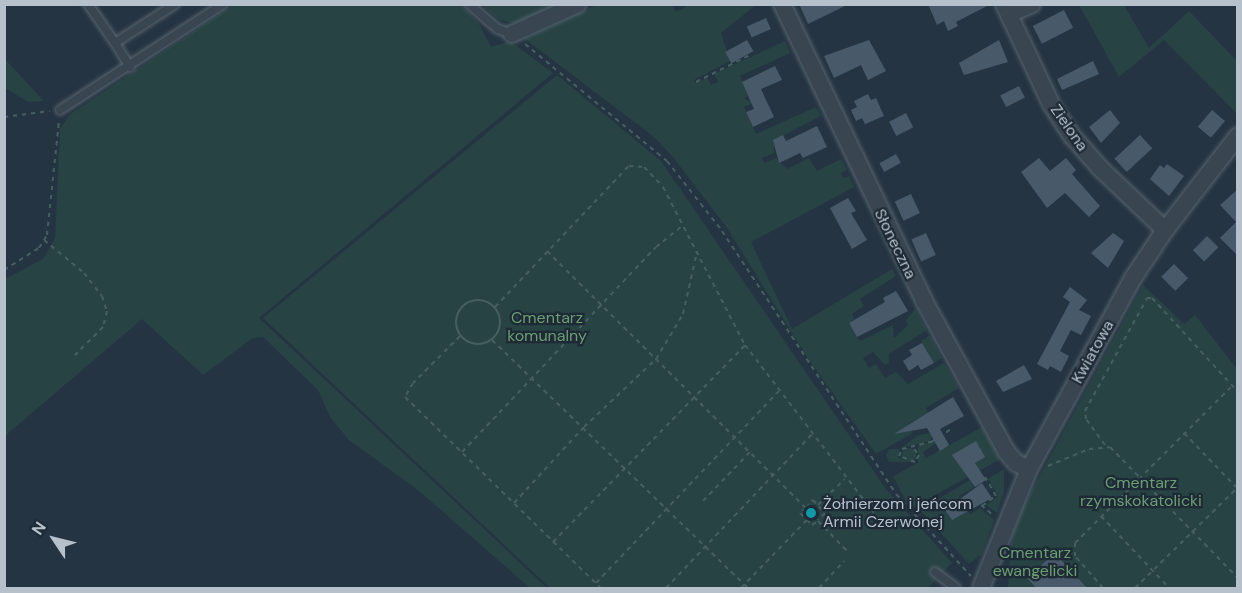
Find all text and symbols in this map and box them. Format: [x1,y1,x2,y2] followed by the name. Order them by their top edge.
[1046,101,1092,155] street label: Zielona
[870,206,920,282] street label: Słoneczna
[507,308,587,346] park label: Cmentarz komunalny
[1068,317,1118,387] street label: Kwiatowa
[1080,473,1202,511] park label: Cmentarz rzymskokatolicki
[823,494,972,532] place label: Żołnierzom i jeńcom Armii Czerwonej
[804,506,818,520] marker: Żołnierzom i jeńcom Armii Czerwonej
[24,509,84,569] north arrow
[27,518,51,539] text: N
[993,543,1077,581] park label: Cmentarz ewangelicki

